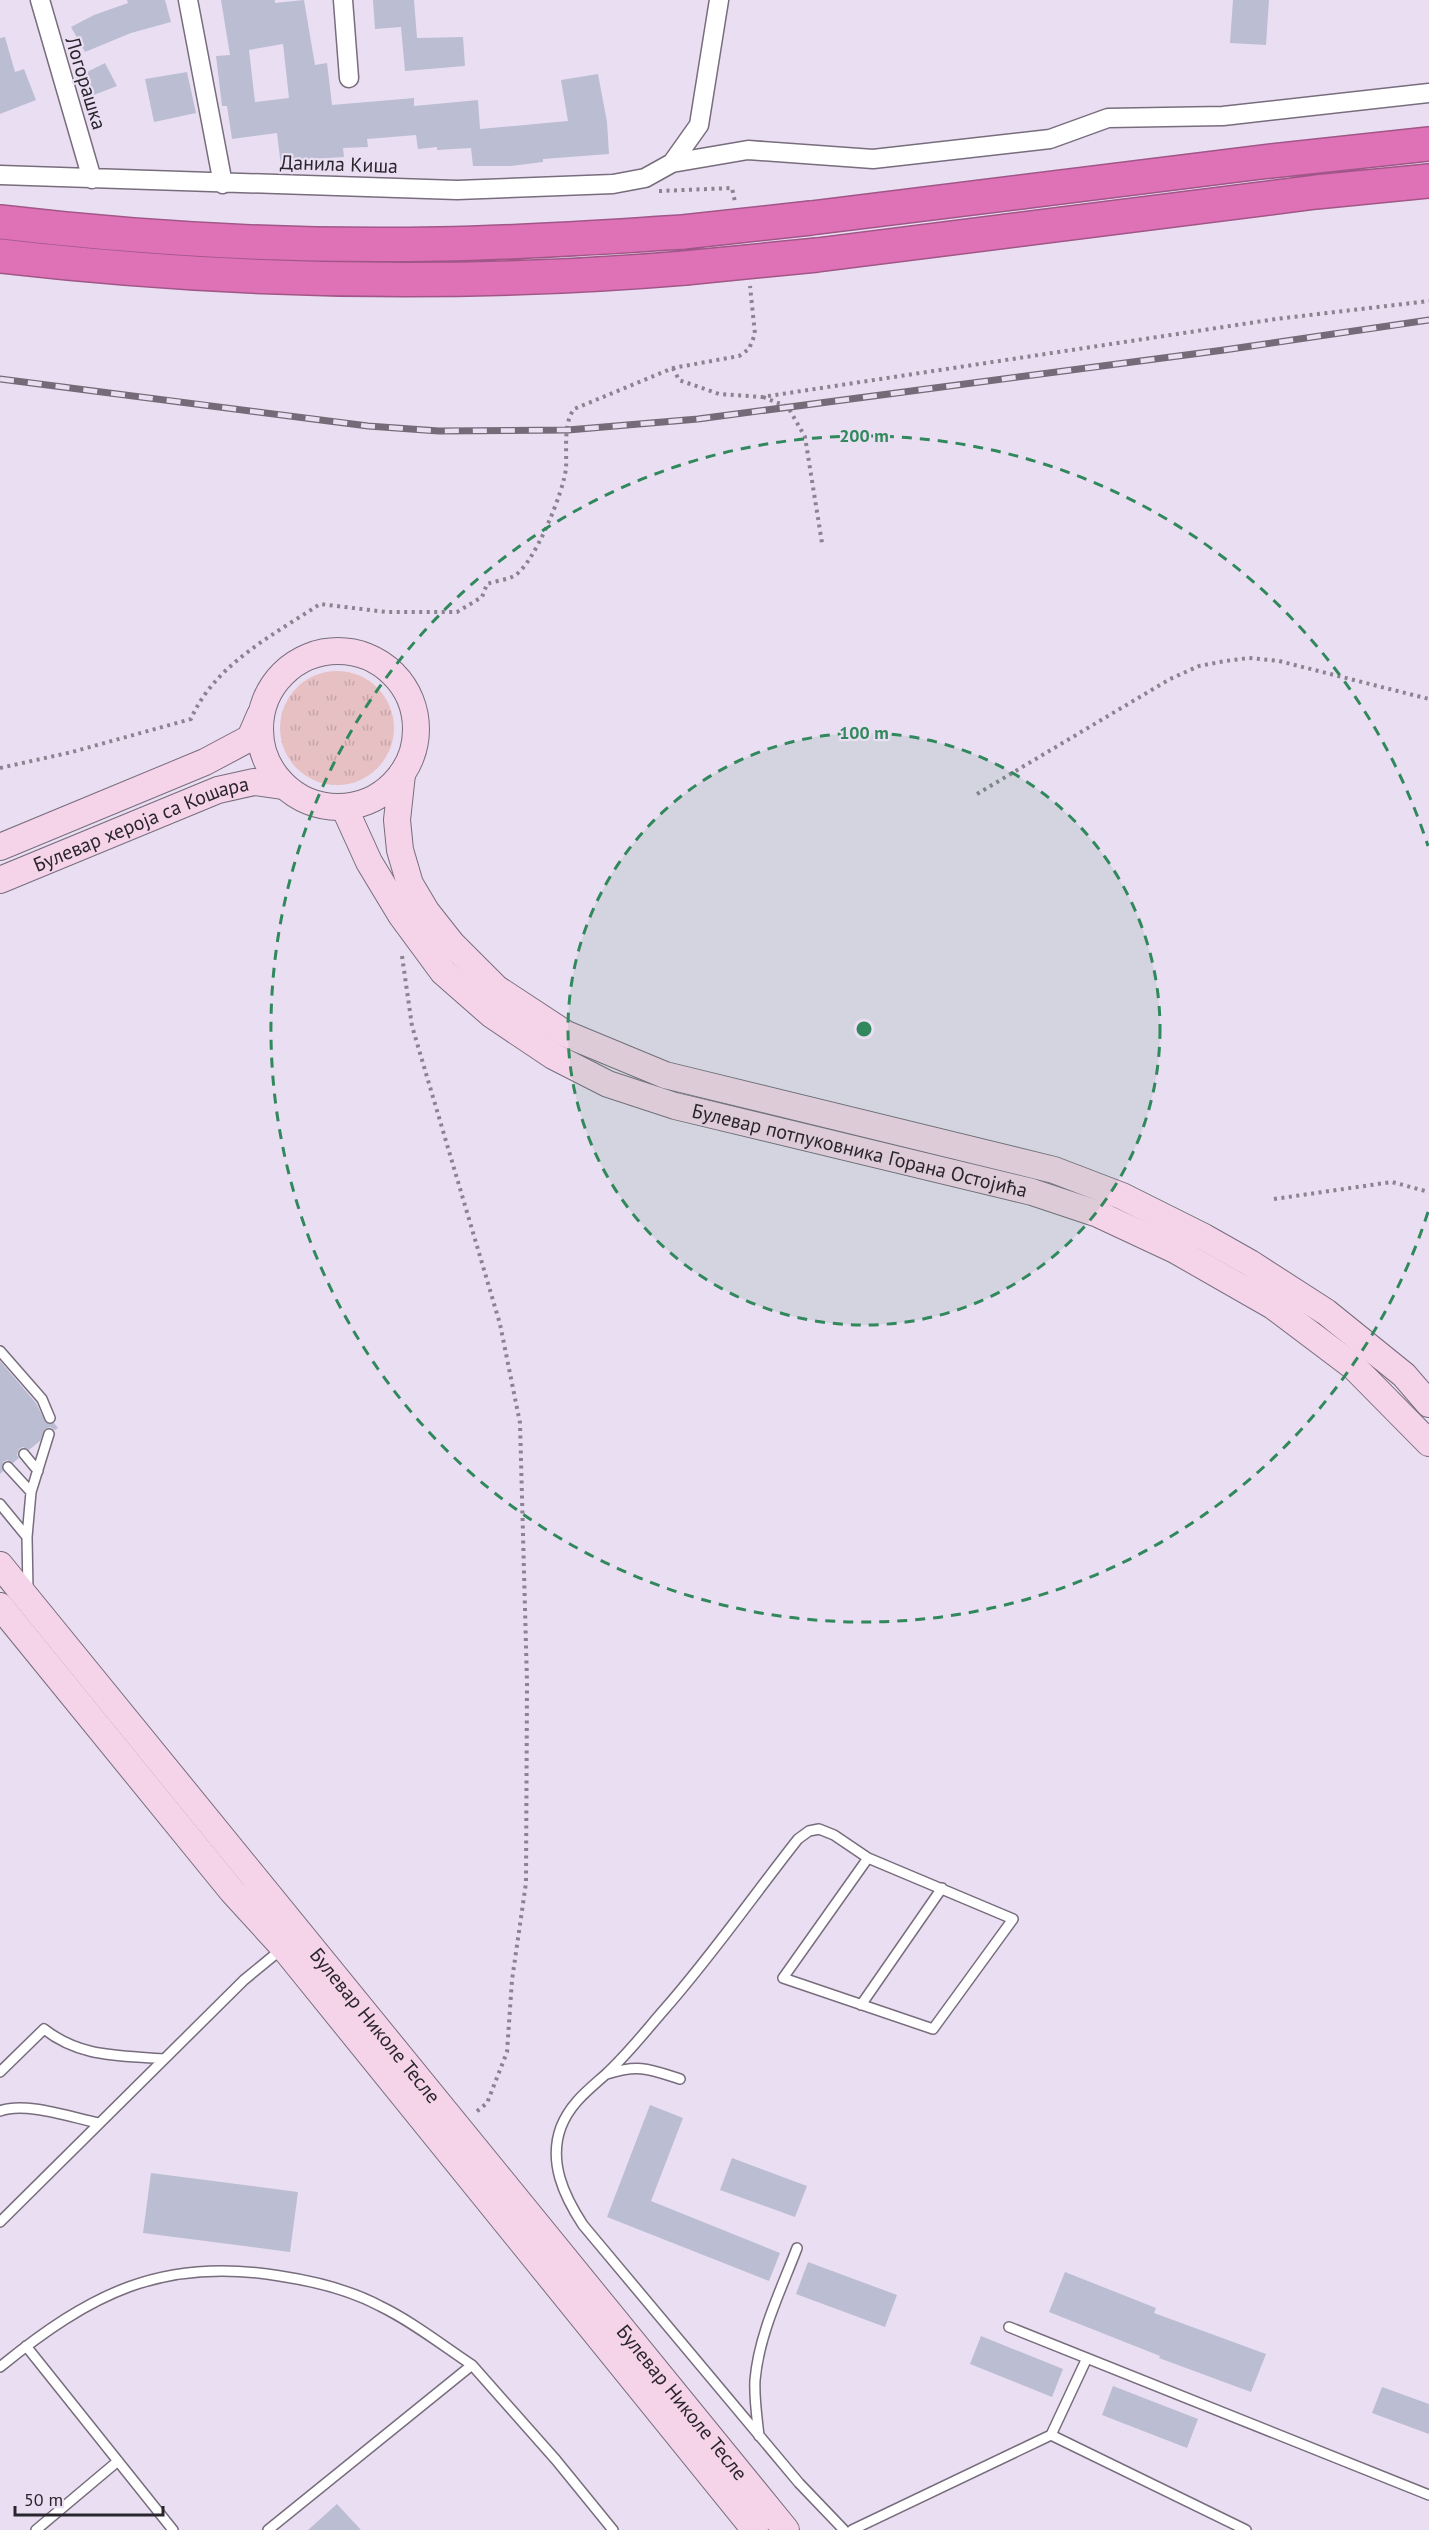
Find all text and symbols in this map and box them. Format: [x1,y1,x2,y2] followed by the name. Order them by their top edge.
[59,32,112,133] street label: Логорашка
[280,149,398,179] street label: Данила Киша
[839,424,889,447] text: 200 m
[839,721,889,744] text: 100 m
[29,771,251,878] street label: Булевар хероја са Кошара
[854,1019,874,1039] centre of rings
[689,1098,1030,1203] street label: Булевар потпуковника Горана Остојића
[304,1942,446,2109] street label: Булевар Николе Тесле
[611,2319,753,2486] street label: Булевар Николе Тесле
[15,2479,164,2517] scale bar
[24,2488,63,2511] text: 50 m

